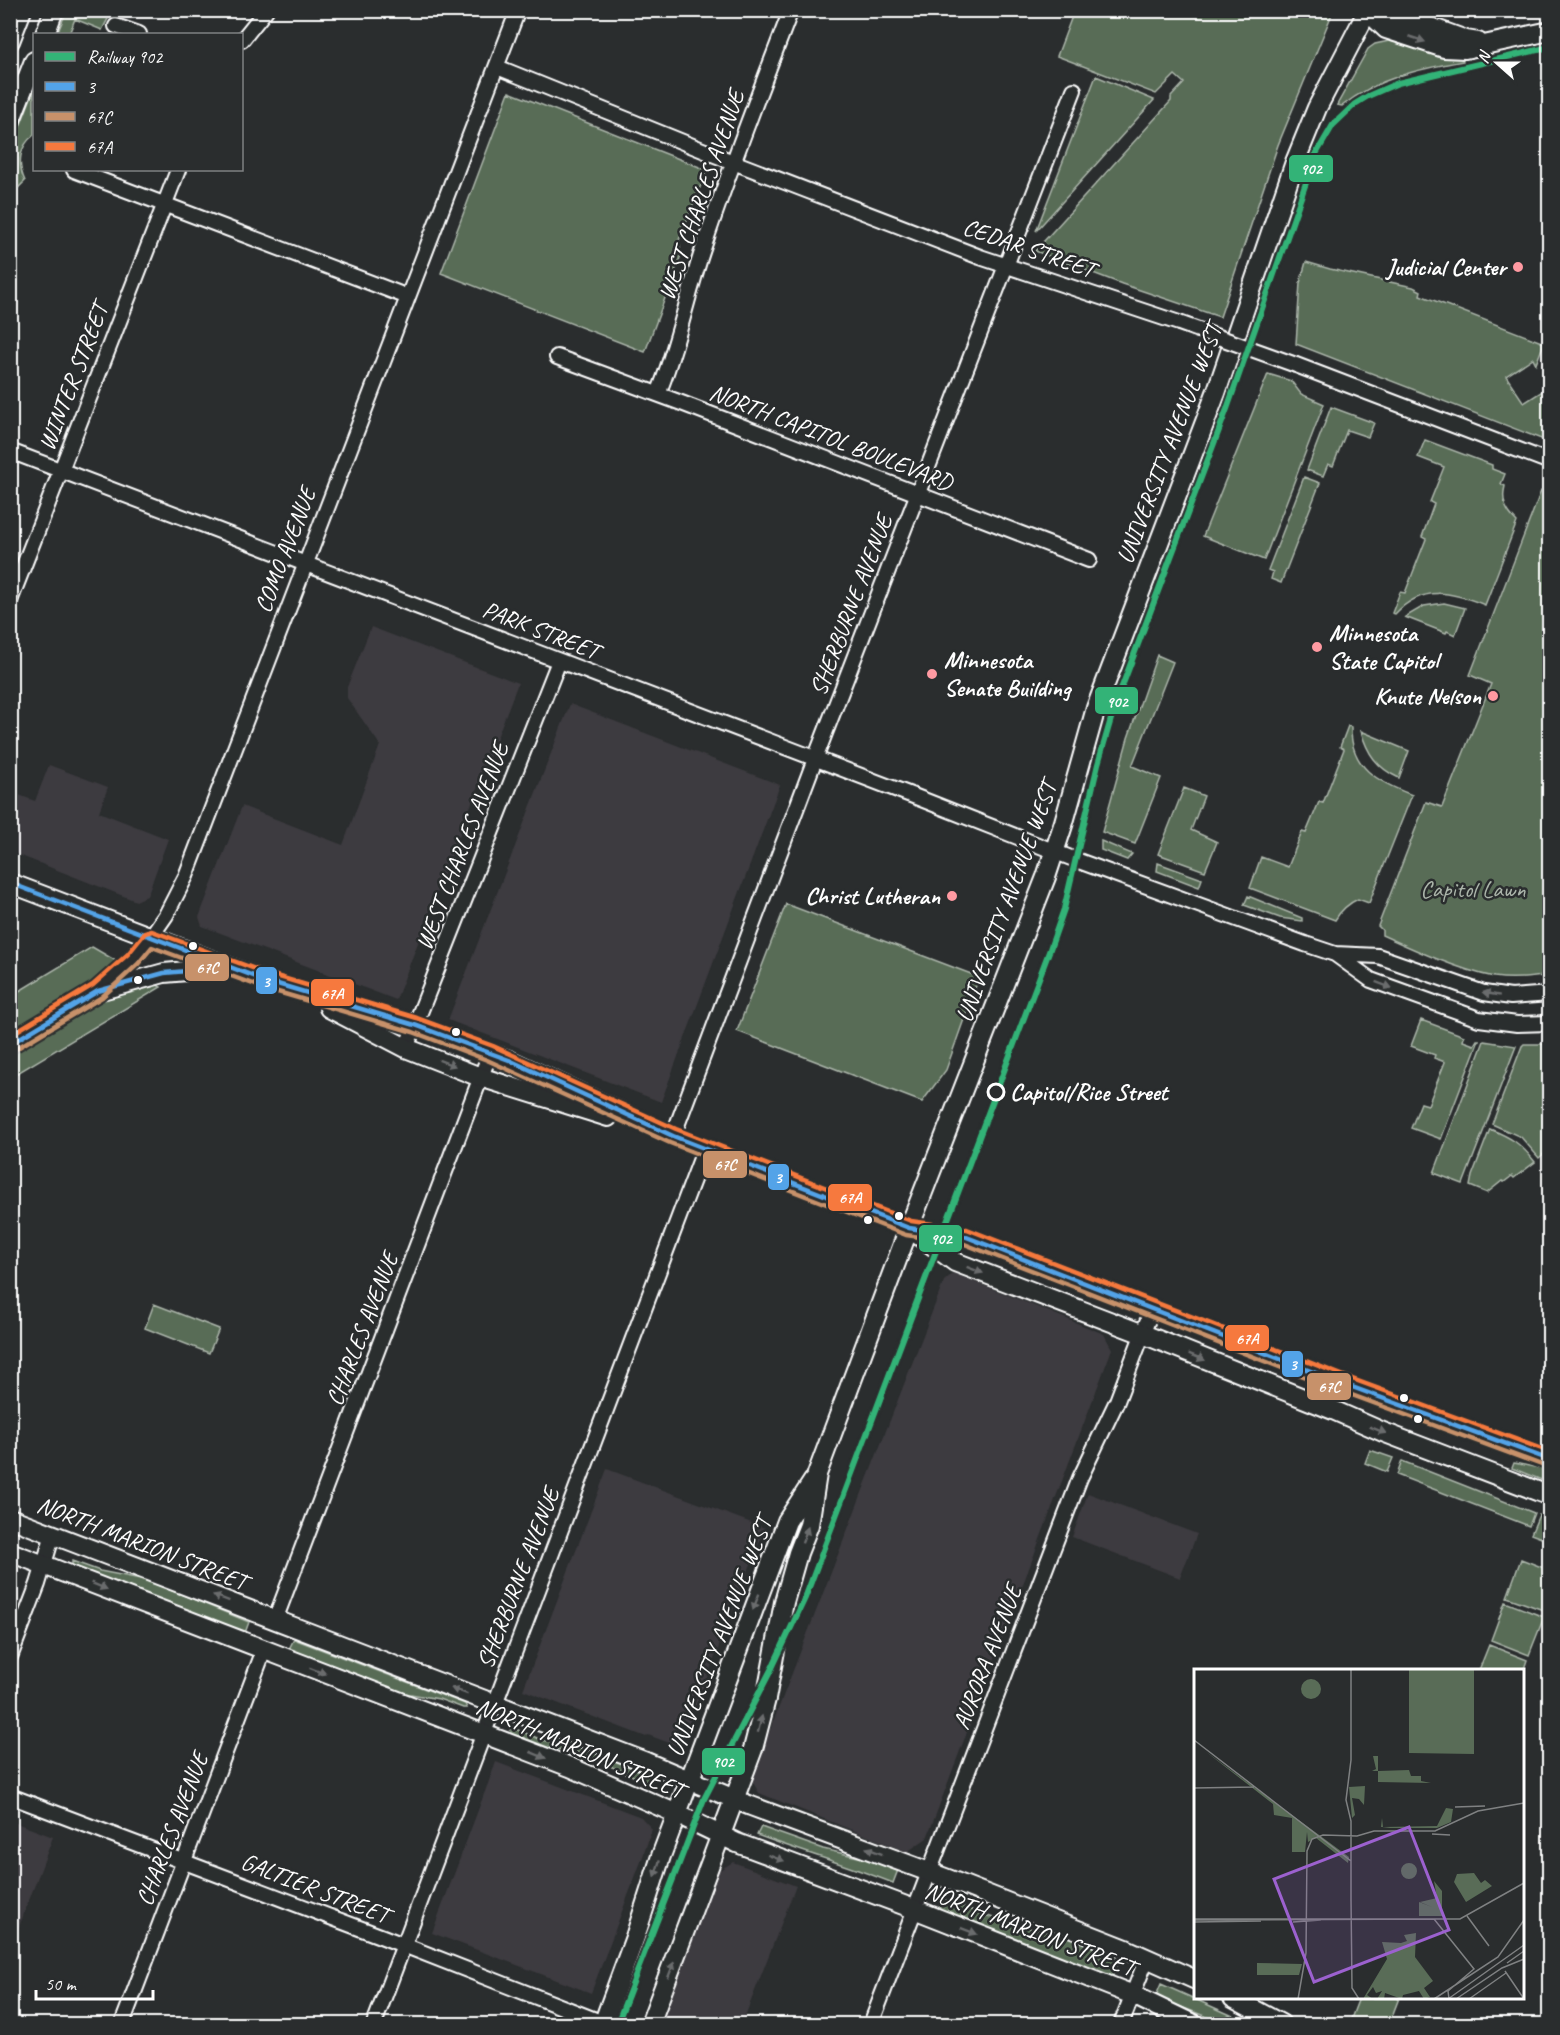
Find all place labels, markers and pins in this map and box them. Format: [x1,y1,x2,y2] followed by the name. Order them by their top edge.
[1384,252,1508,282] place label: Judicial Center
[1511,260,1525,274] marker: Judicial Center
[1329,618,1443,676] place label: Minnesota State Capitol
[1310,640,1324,654] marker: Minnesota State Capitol
[944,645,1073,703] place label: Minnesota Senate Building
[925,667,939,681] marker: Minnesota Senate Building
[1374,681,1482,711] place label: Knute Nelson
[1486,689,1500,703] marker: Knute Nelson
[805,881,941,911] place label: Christ Lutheran
[945,889,959,903] marker: Christ Lutheran
[187,940,199,952] unlabelled marker
[132,974,144,986] unlabelled marker
[450,1026,462,1038] unlabelled marker
[1010,1077,1171,1107] place label: Capitol/Rice Street
[987,1083,1005,1101] marker: Capitol/Rice Street
[893,1210,905,1222] unlabelled marker
[862,1214,874,1226] unlabelled marker
[1398,1392,1410,1404] unlabelled marker
[1412,1413,1424,1425] unlabelled marker

